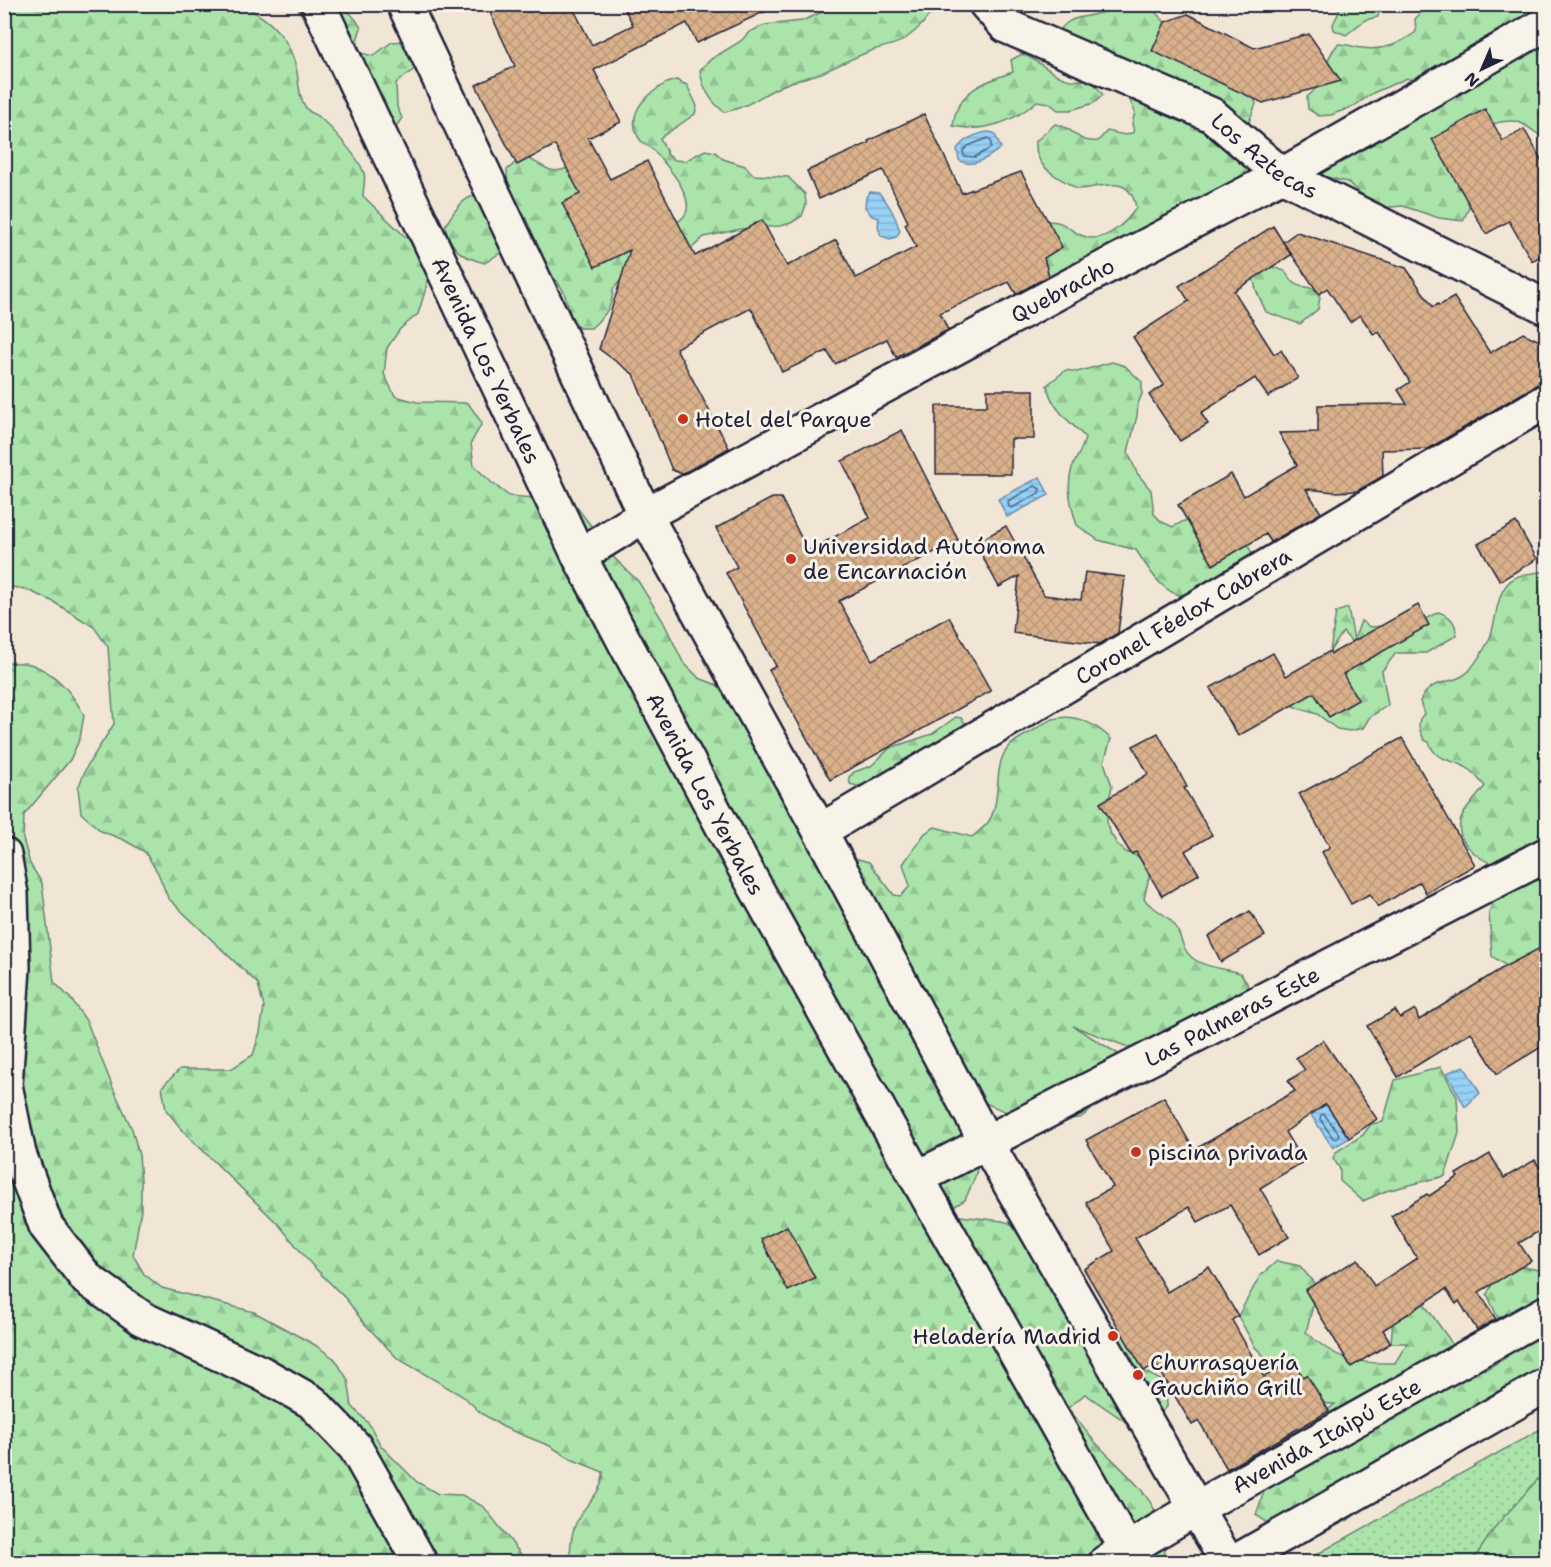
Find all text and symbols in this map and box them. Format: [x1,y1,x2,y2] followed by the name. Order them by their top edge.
[1452,39,1512,99] north arrow
[1460,67,1484,91] text: N
[1205,106,1323,206] street label: Los Aztecas
[1006,251,1120,330] street label: Quebracho
[425,252,547,469] street label: Avenida Los Yerbales
[695,405,872,434] place label: Hotel del Parque
[676,412,690,426] marker: Hotel del Parque
[803,532,1045,586] place label: Universidad Autónoma de Encarnación
[1070,541,1297,692] street label: Coronel Féelox Cabrera
[784,552,798,566] marker: Universidad Autónoma de Encarnación
[639,688,771,900] street label: Avenida Los Yerbales
[1140,960,1325,1074] street label: Las Palmeras Este
[1148,1138,1308,1167] place label: piscina privada
[1129,1145,1143,1159] marker: piscina privada
[913,1322,1101,1351] place label: Heladería Madrid
[1106,1329,1120,1343] marker: Heladería Madrid
[1150,1348,1303,1402] place label: Churrasquería Gauchiño Grill
[1131,1368,1145,1382] marker: Churrasquería Gauchiño Grill
[1227,1372,1426,1500] street label: Avenida Itaipú Este

